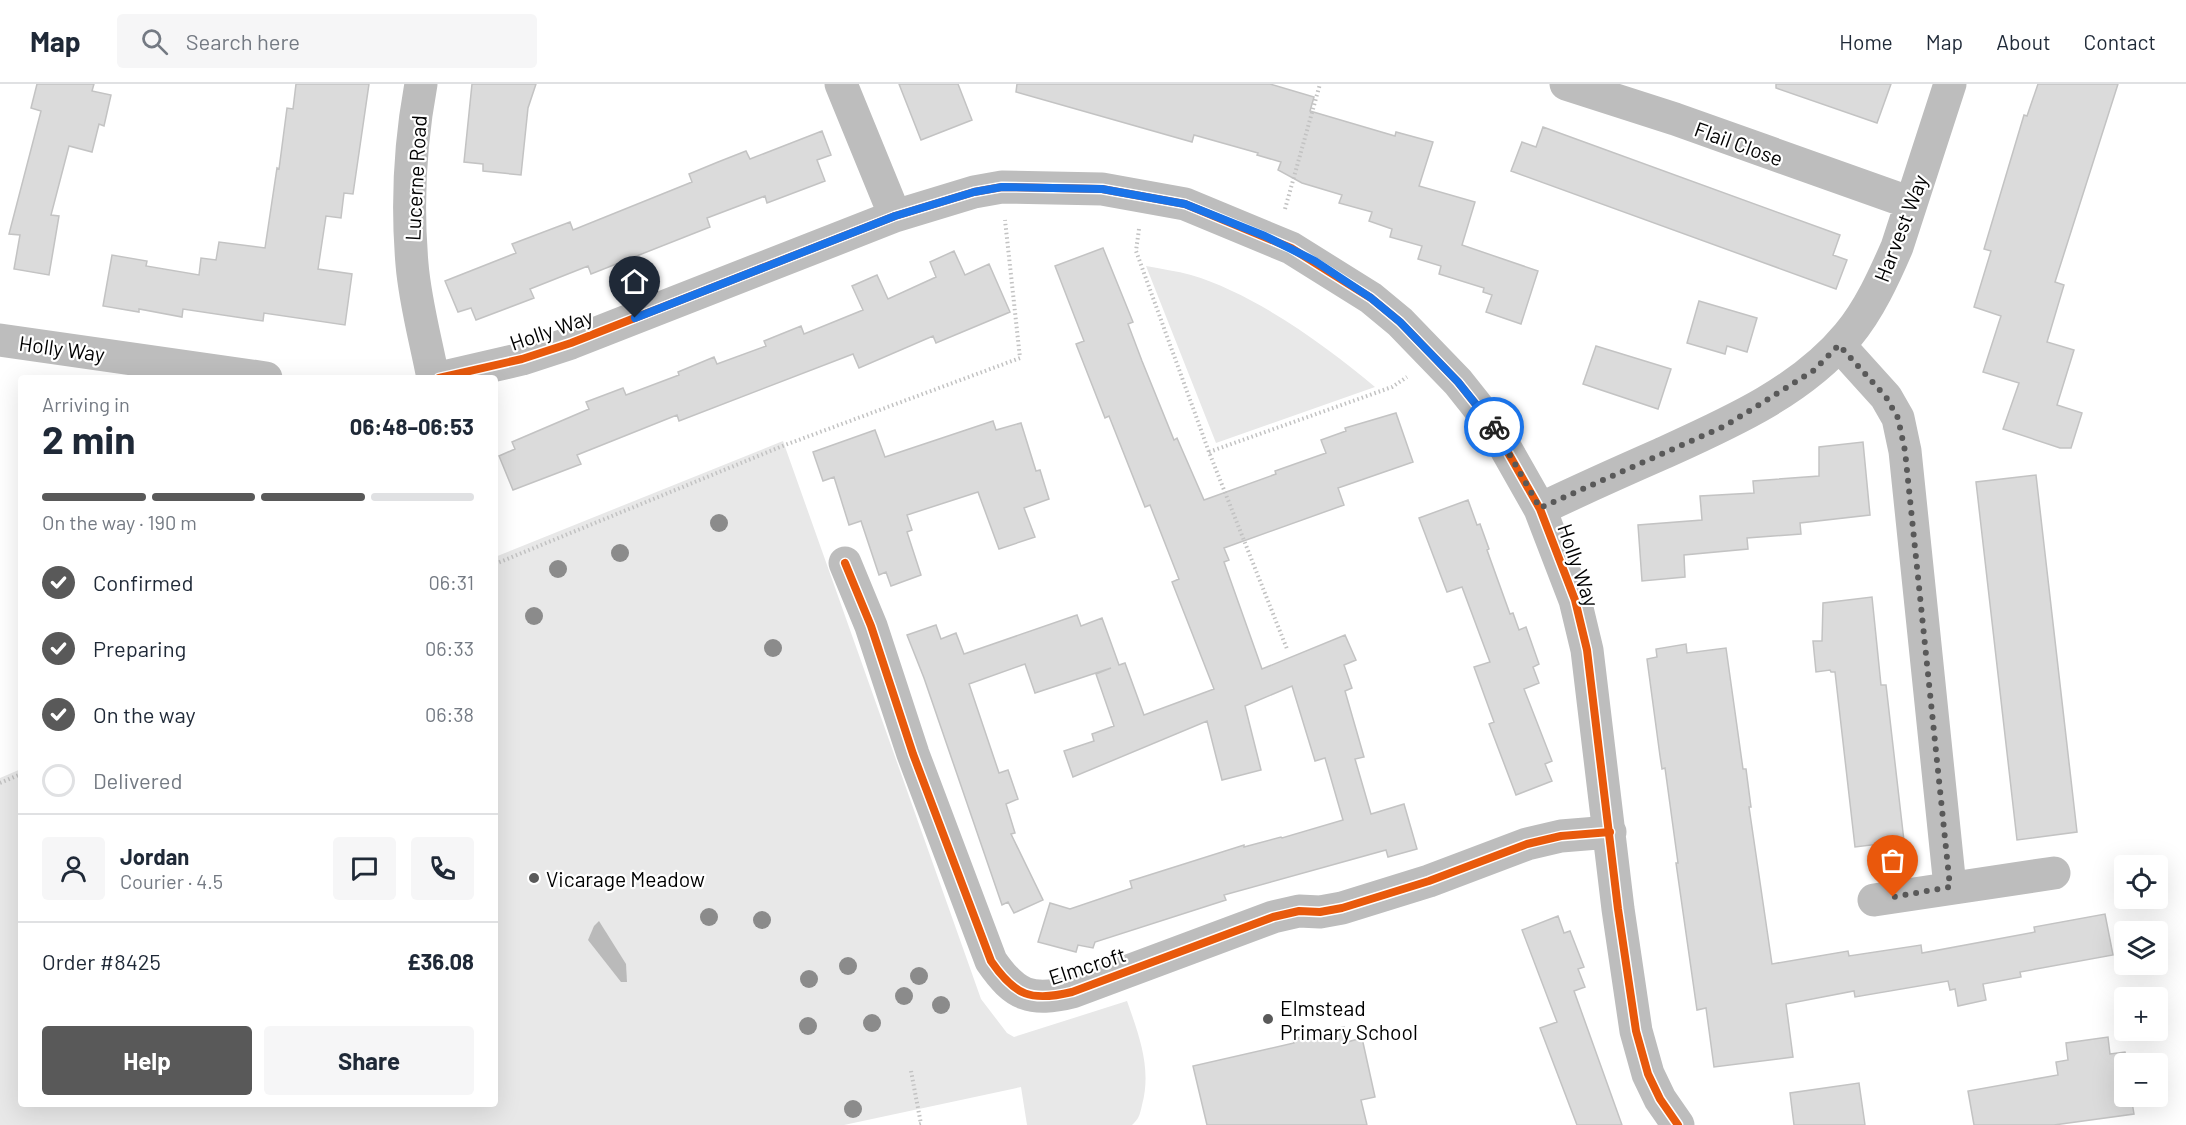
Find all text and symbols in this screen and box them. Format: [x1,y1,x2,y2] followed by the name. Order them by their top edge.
[117,14,537,68] search box
[30,24,81,58] text: Map
[138,25,171,58] icon: search
[186,28,300,54] text: Search here
[1839,29,1893,54] text: Home
[1926,29,1963,54] text: Map
[1996,29,2051,54] text: About
[2084,29,2156,54] text: Contact
[399,114,431,242] street label: Lucerne Road
[1691,115,1787,171] street label: Flail Close
[1868,170,1932,285] street label: Harvest Way
[609,256,660,318] pin
[618,265,651,298] icon: home
[506,303,596,355] street label: Holly Way
[17,330,107,366] street label: Holly Way
[42,392,130,416] text: Arriving in
[1464,397,1524,457] courier
[1478,411,1511,444] icon: bike
[350,413,474,439] text: 06:48–06:53
[42,415,135,462] text: 2 min
[42,510,197,534] text: On the way · 190 m
[1553,520,1605,610] street label: Holly Way
[42,566,75,599] icon: check
[93,569,193,595] text: Confirmed
[428,570,474,594] text: 06:31
[42,632,75,665] icon: check
[93,635,186,661] text: Preparing
[425,636,474,660] text: 06:33
[42,698,75,731] icon: check
[93,701,196,727] text: On the way
[425,702,474,726] text: 06:38
[93,767,182,793] text: Delivered
[1867,835,1918,897] pin
[42,837,105,900] button: person
[333,837,396,900] button: chat
[411,837,474,900] button: phone
[120,843,189,869] text: Jordan
[1876,844,1909,877] icon: bag
[2114,855,2168,1107] map controls
[2114,855,2168,909] button: locate
[546,866,705,891] place label: Vicarage Meadow
[120,869,223,893] text: Courier · 4.5
[527,871,541,885] marker: Vicarage Meadow
[2114,921,2168,975] button: layers
[1045,941,1129,989] street label: Elmcroft
[42,948,161,974] text: Order #8425
[407,948,474,974] text: £36.08
[2114,987,2168,1041] button: +
[1280,995,1418,1044] place label: Elmstead Primary School
[1261,1012,1275,1026] marker: Elmstead Primary School
[42,1026,252,1095] button: Help
[264,1026,474,1095] button: Share
[2114,1053,2168,1107] button: −

